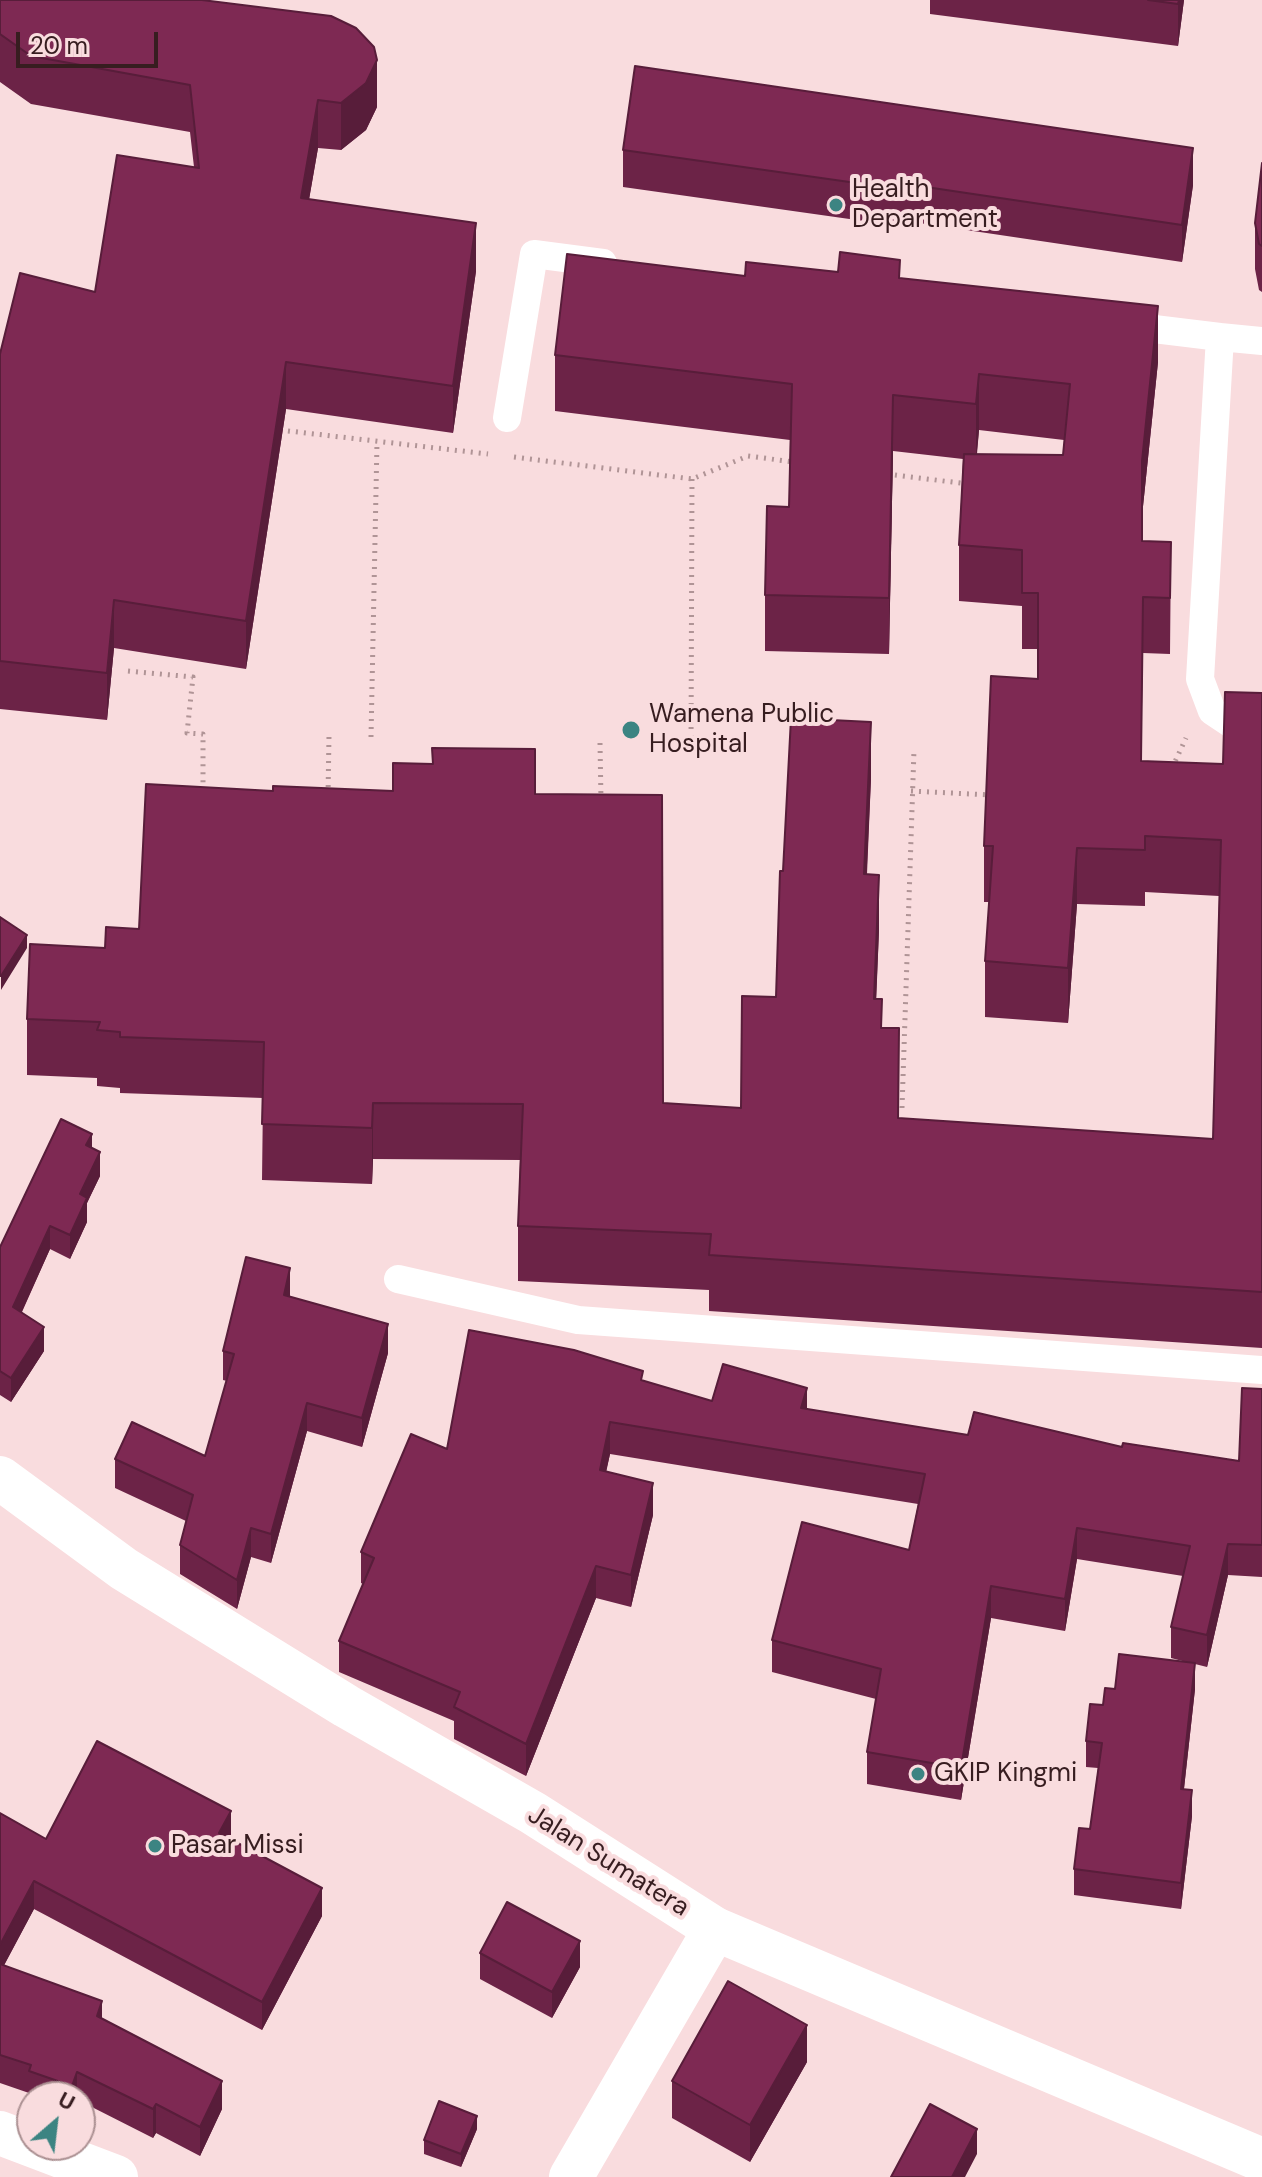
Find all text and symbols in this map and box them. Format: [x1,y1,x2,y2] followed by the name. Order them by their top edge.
[20,16,162,66] scale bar
[30,30,88,61] text: 20 m
[852,174,998,236] place label: Health Department
[827,196,845,214] marker: Health Department
[649,699,834,760] place label: Wamena Public Hospital
[620,719,642,741] marker: Wamena Public Hospital
[934,1758,1077,1790] place label: GKIP Kingmi
[909,1765,927,1783] marker: GKIP Kingmi
[522,1800,694,1924] street label: Jalan Sumatera
[171,1830,304,1862] place label: Pasar Missi
[146,1837,164,1855] marker: Pasar Missi
[16,2081,96,2161] north arrow
[53,2085,80,2117] text: U

